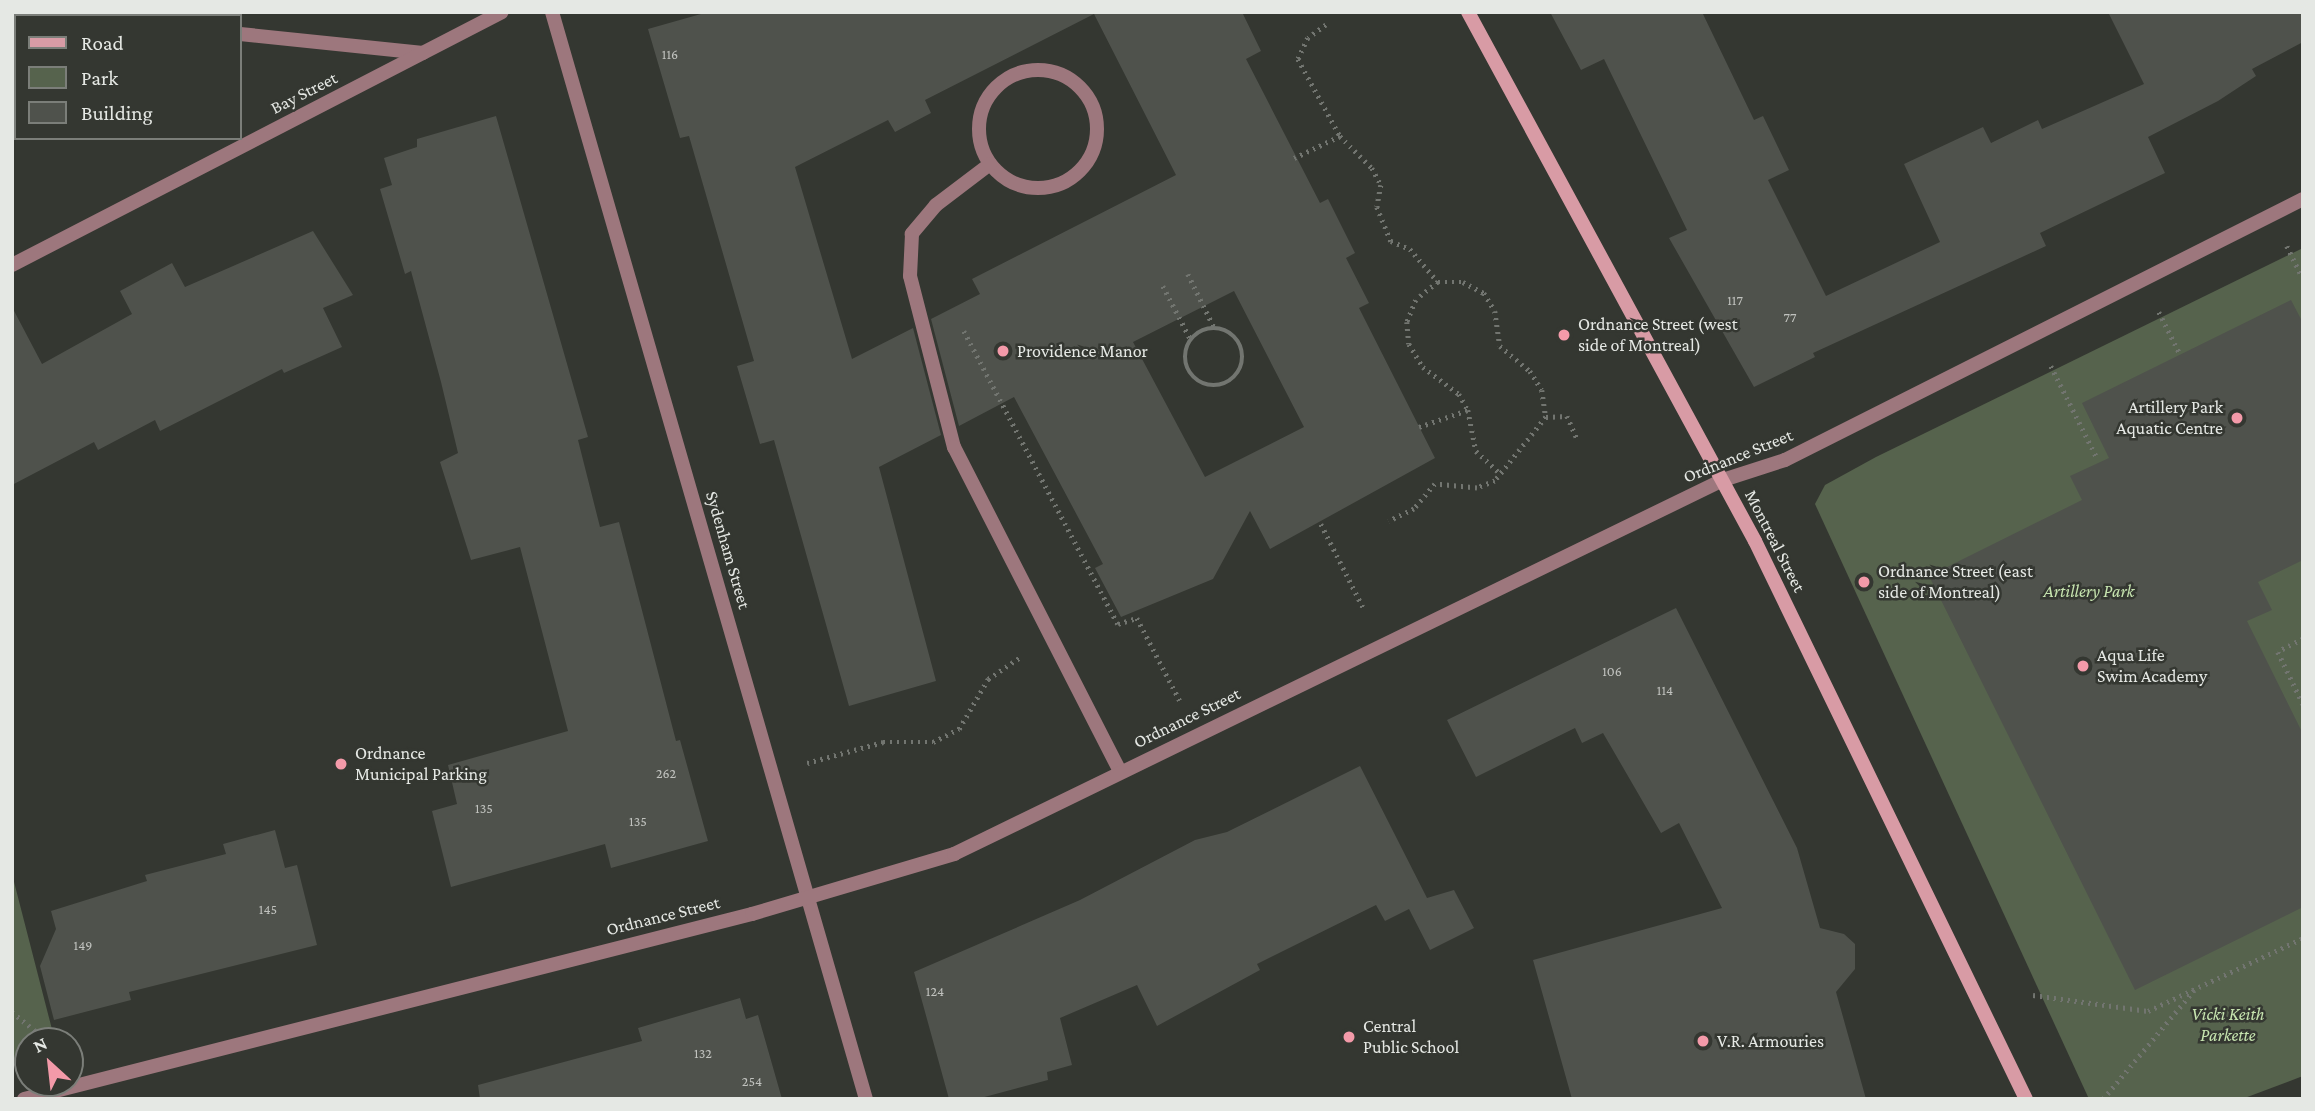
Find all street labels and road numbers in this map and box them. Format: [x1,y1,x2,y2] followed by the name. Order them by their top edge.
[267,67,341,119] street label: Bay Street
[1680,424,1796,488] street label: Ordnance Street
[1740,486,1810,596] street label: Montreal Street
[701,489,755,611] street label: Sydenham Street
[1130,683,1244,753] street label: Ordnance Street
[604,891,722,941] street label: Ordnance Street

